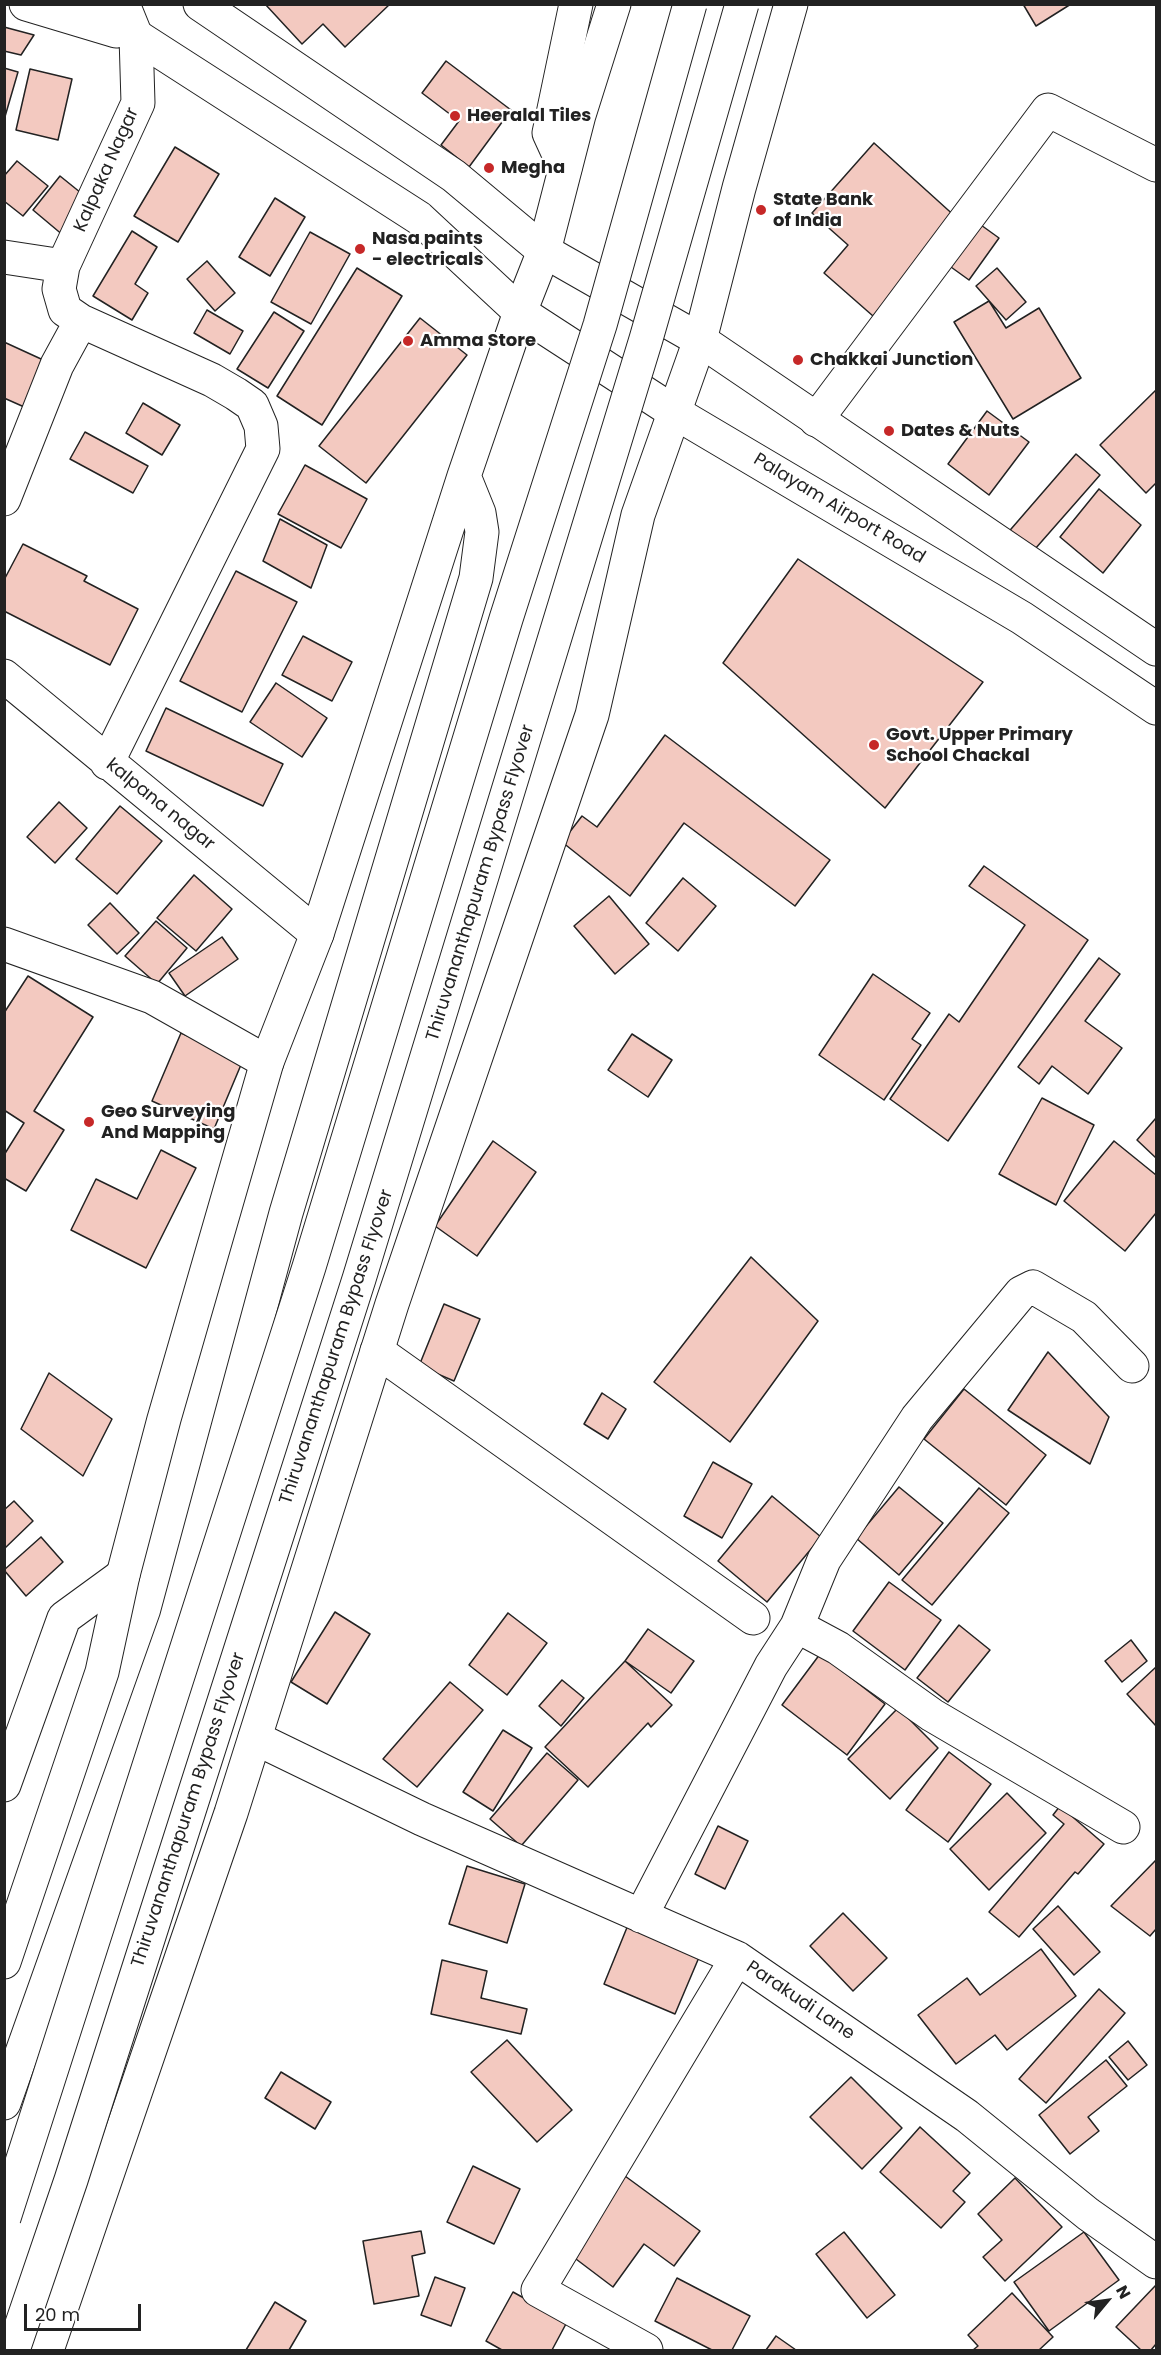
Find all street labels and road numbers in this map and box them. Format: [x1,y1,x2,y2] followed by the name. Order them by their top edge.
[70,104,144,236] street label: Kalpaka Nagar
[749,449,929,569] street label: Palayam Airport Road
[422,722,540,1044] street label: Thiruvananthapuram Bypass Flyover
[101,755,219,855] street label: kalpana nagar
[276,1187,398,1507] street label: Thiruvananthapuram Bypass Flyover
[128,1650,250,1970] street label: Thiruvananthapuram Bypass Flyover
[742,1957,858,2045] street label: Parakudi Lane

